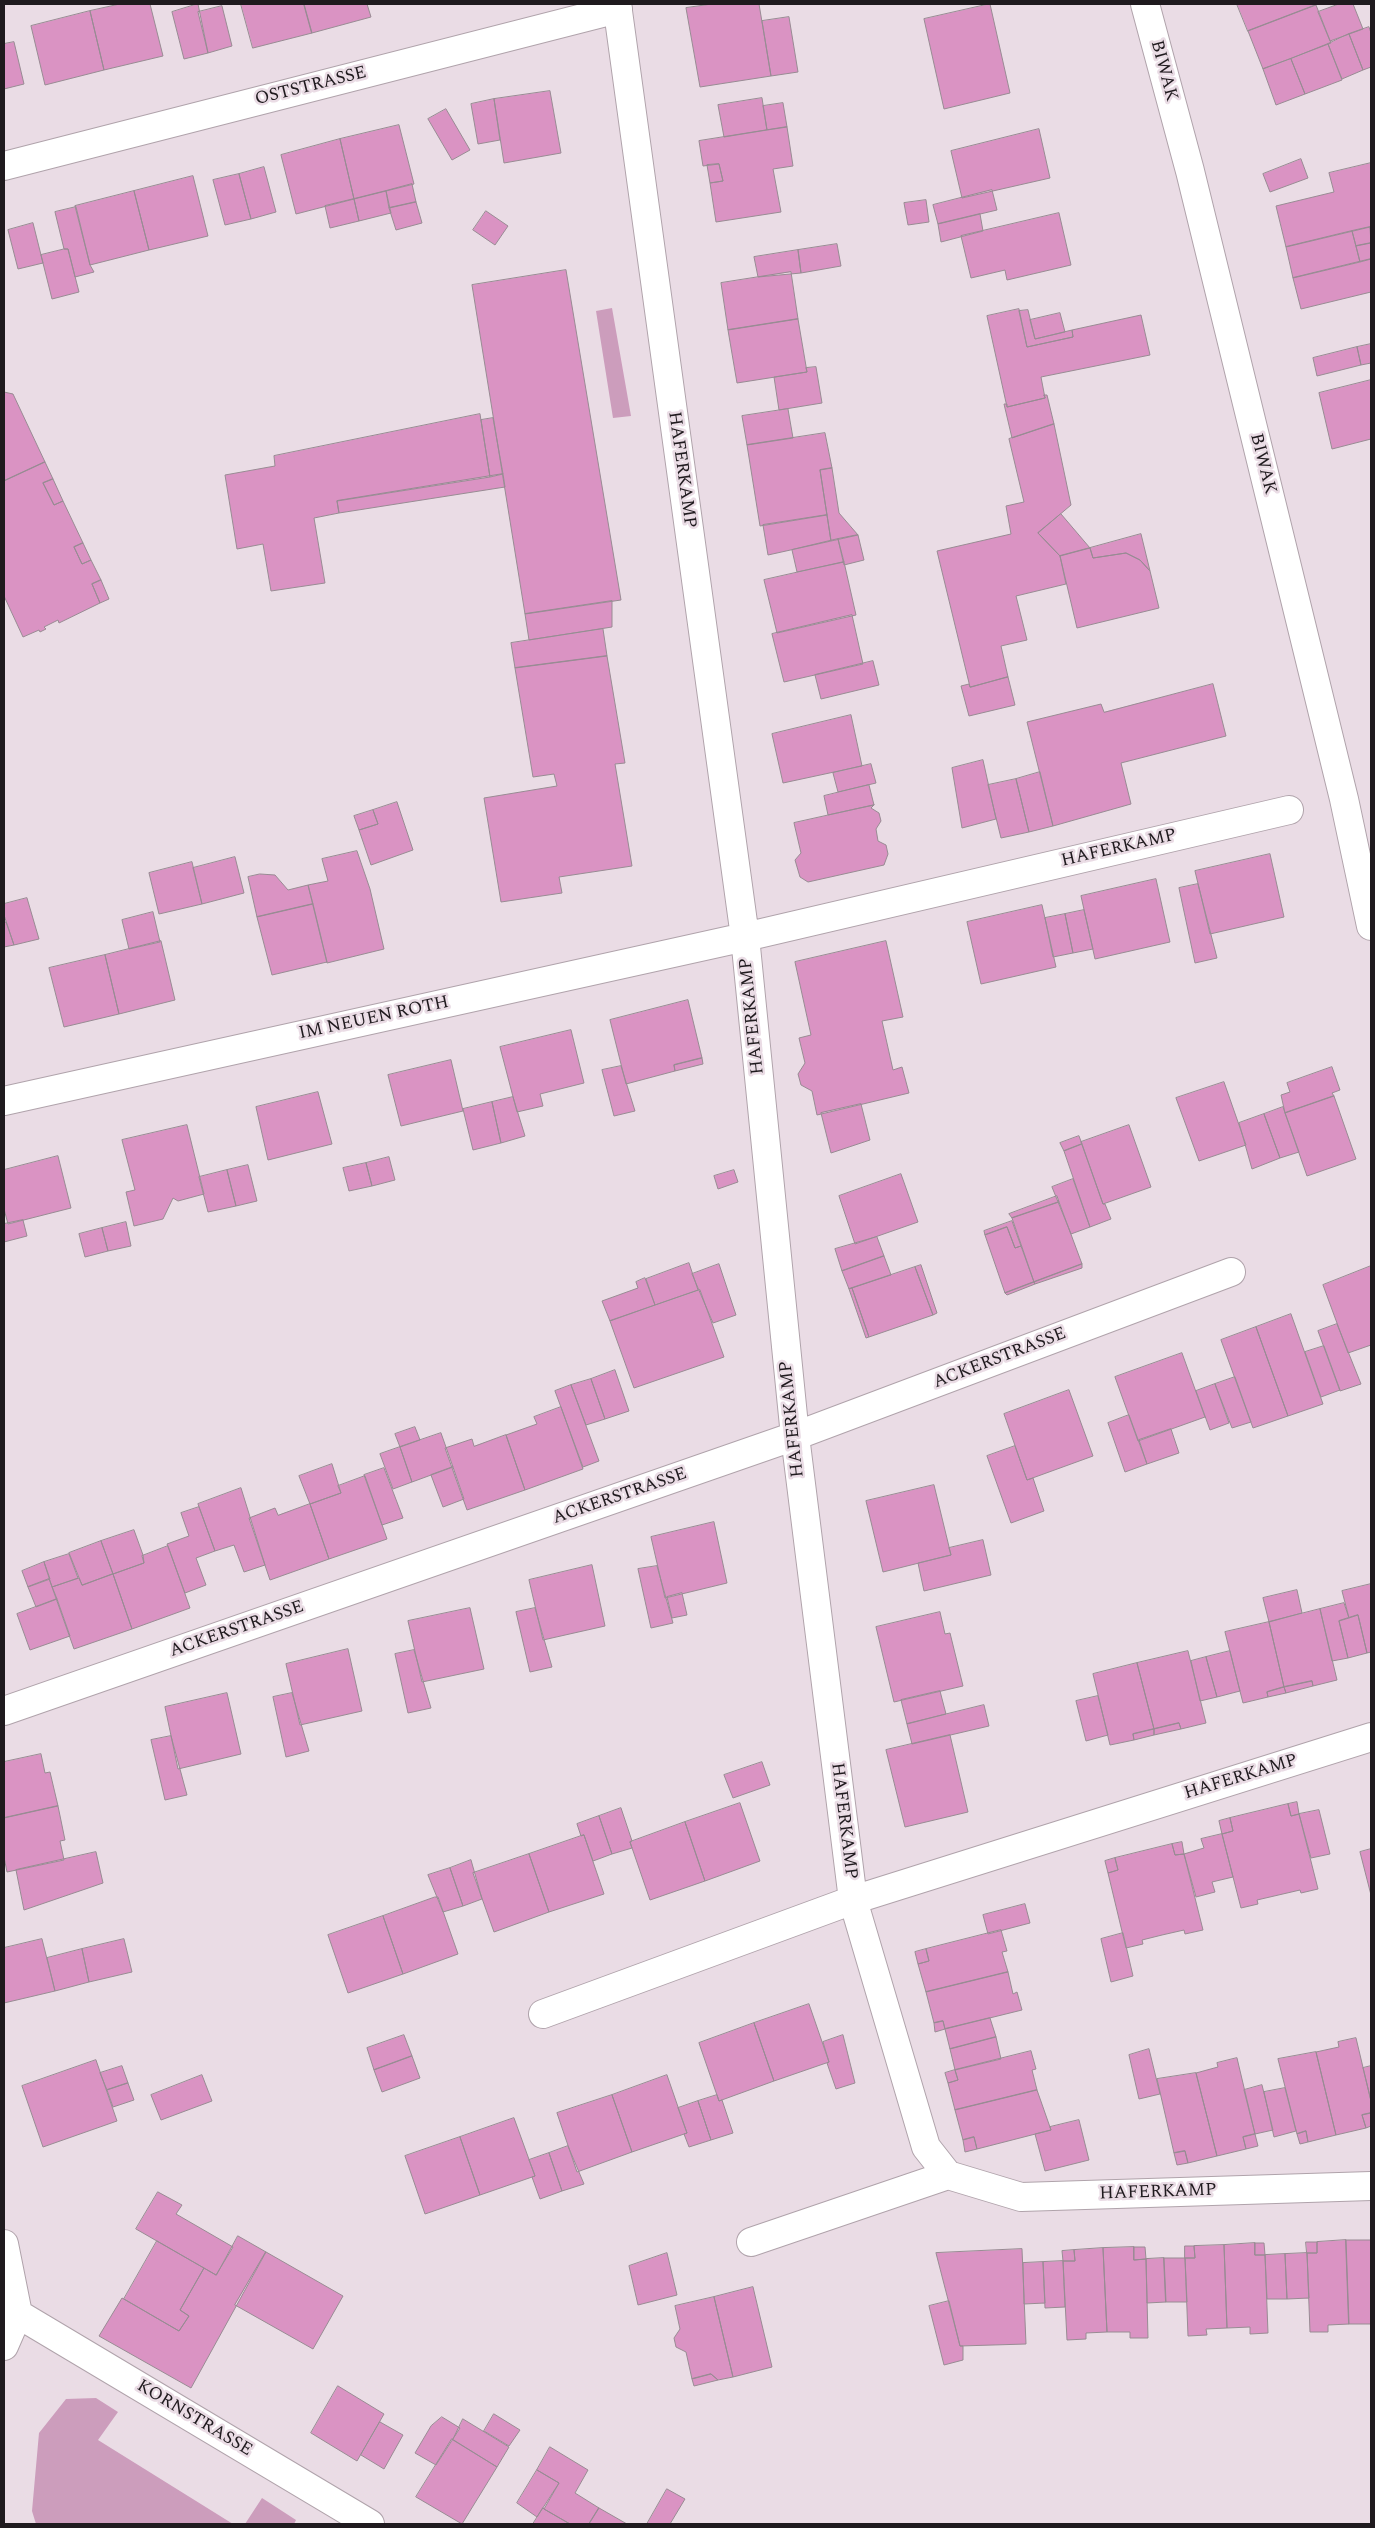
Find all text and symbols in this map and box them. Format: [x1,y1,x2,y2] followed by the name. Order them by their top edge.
[1145,38,1181,104] street label: BIWAK
[253,63,369,111] street label: OSTSTRASSE
[662,410,700,530] street label: HAFERKAMP
[1244,431,1280,497] street label: BIWAK
[1059,825,1179,873] street label: HAFERKAMP
[736,956,770,1076] street label: HAFERKAMP
[297,993,451,1045] street label: IM NEUEN ROTH
[931,1324,1069,1394] street label: ACKERSTRASSE
[776,1359,810,1479] street label: HAFERKAMP
[550,1464,690,1530] street label: ACKERSTRASSE
[167,1597,307,1663] street label: ACKERSTRASSE
[1182,1751,1300,1805] street label: HAFERKAMP
[825,1761,861,1881] street label: HAFERKAMP
[1099,2180,1217,2206] street label: HAFERKAMP
[132,2376,256,2462] street label: KORNSTRASSE

